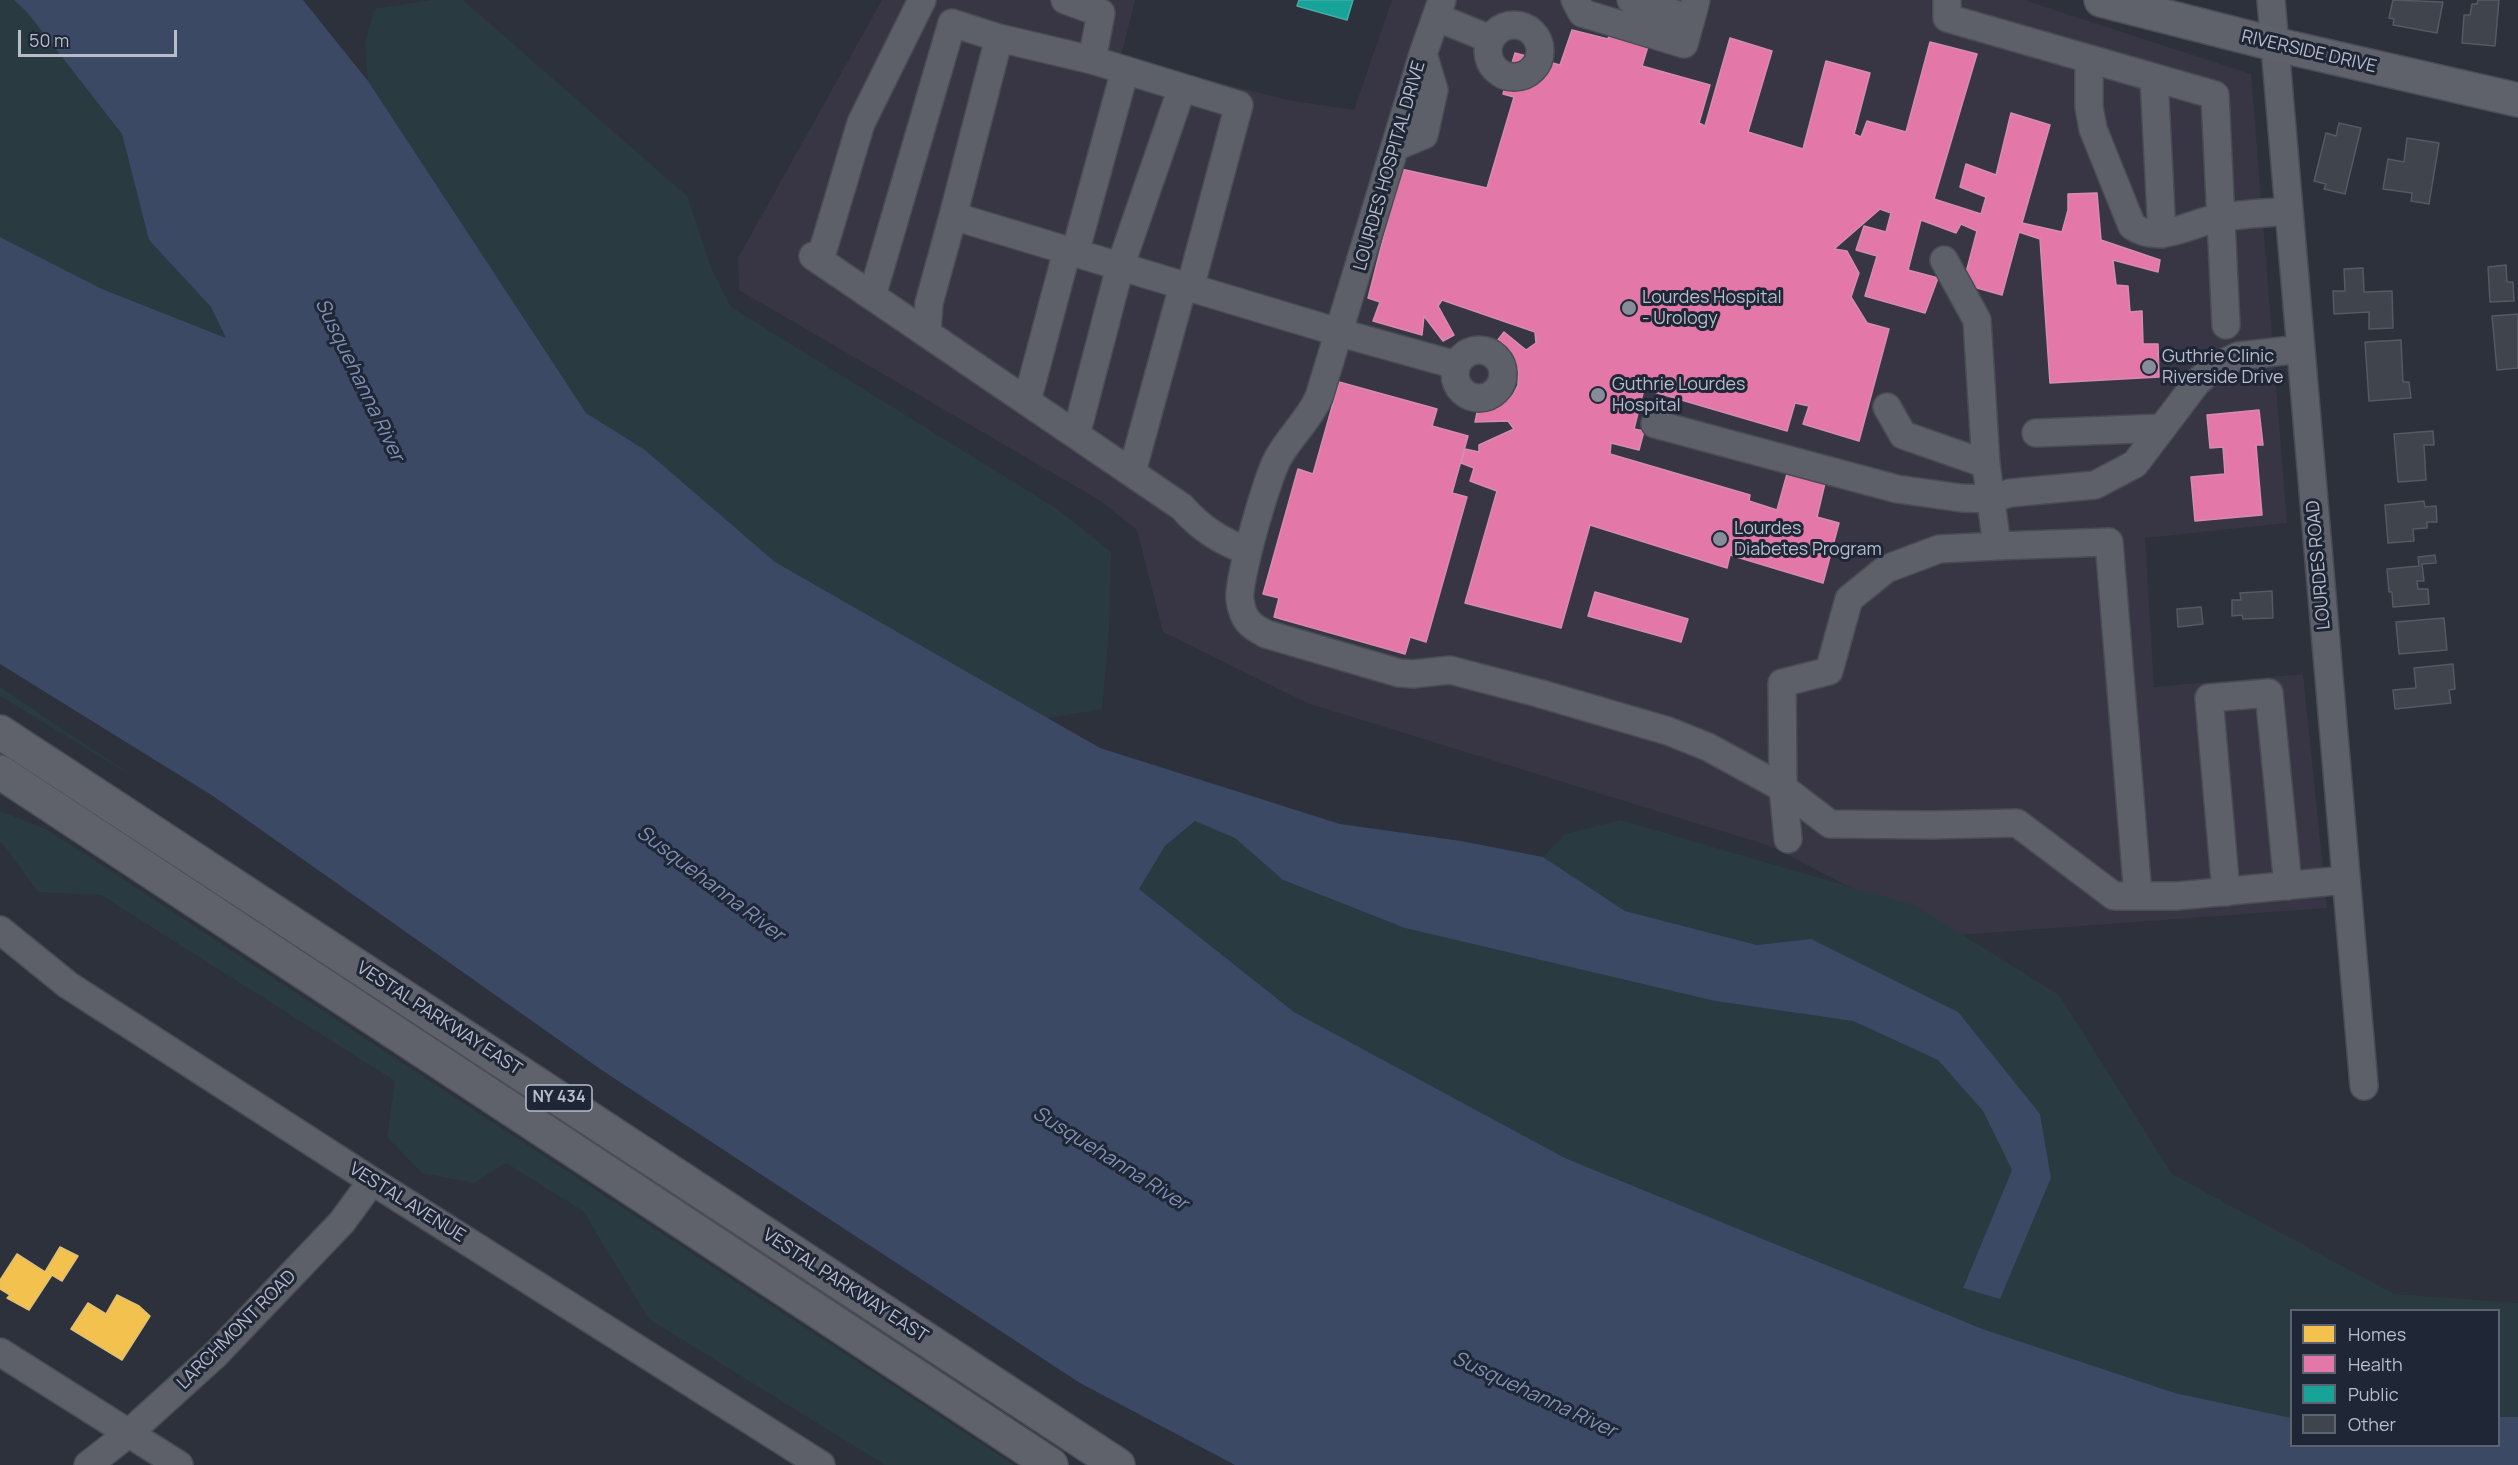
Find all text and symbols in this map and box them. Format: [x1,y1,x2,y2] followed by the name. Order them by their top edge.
[21,18,180,56] scale bar
[2239,26,2379,78] street label: RIVERSIDE DRIVE
[29,28,69,52] text: 50 m
[1350,59,1430,273] street label: LOURDES HOSPITAL DRIVE
[1642,287,1782,330] place label: Lourdes Hospital - Urology
[309,295,409,465] water label: Susquehanna River
[1620,299,1638,317] marker: Lourdes Hospital - Urology
[2162,346,2284,388] place label: Guthrie Clinic Riverside Drive
[2140,358,2158,376] marker: Guthrie Clinic Riverside Drive
[1612,374,1746,416] place label: Guthrie Lourdes Hospital
[1589,386,1607,404] marker: Guthrie Lourdes Hospital
[2303,499,2335,631] street label: LOURDES ROAD
[1734,518,1882,560] place label: Lourdes Diabetes Program
[1711,530,1729,548] marker: Lourdes Diabetes Program
[632,821,788,947] water label: Susquehanna River
[352,958,526,1080] street label: VESTAL PARKWAY EAST
[526,1085,592,1111] road number: NY 434
[1028,1102,1192,1216] water label: Susquehanna River
[345,1159,469,1247] street label: VESTAL AVENUE
[758,1225,932,1347] street label: VESTAL PARKWAY EAST
[173,1266,301,1394] street label: LARCHMONT ROAD
[2290,1309,2500,1447] legend
[2348,1322,2406,1346] text: Homes
[1448,1347,1620,1443] water label: Susquehanna River
[2348,1352,2403,1376] text: Health
[2348,1382,2399,1406] text: Public
[2348,1412,2396,1436] text: Other

